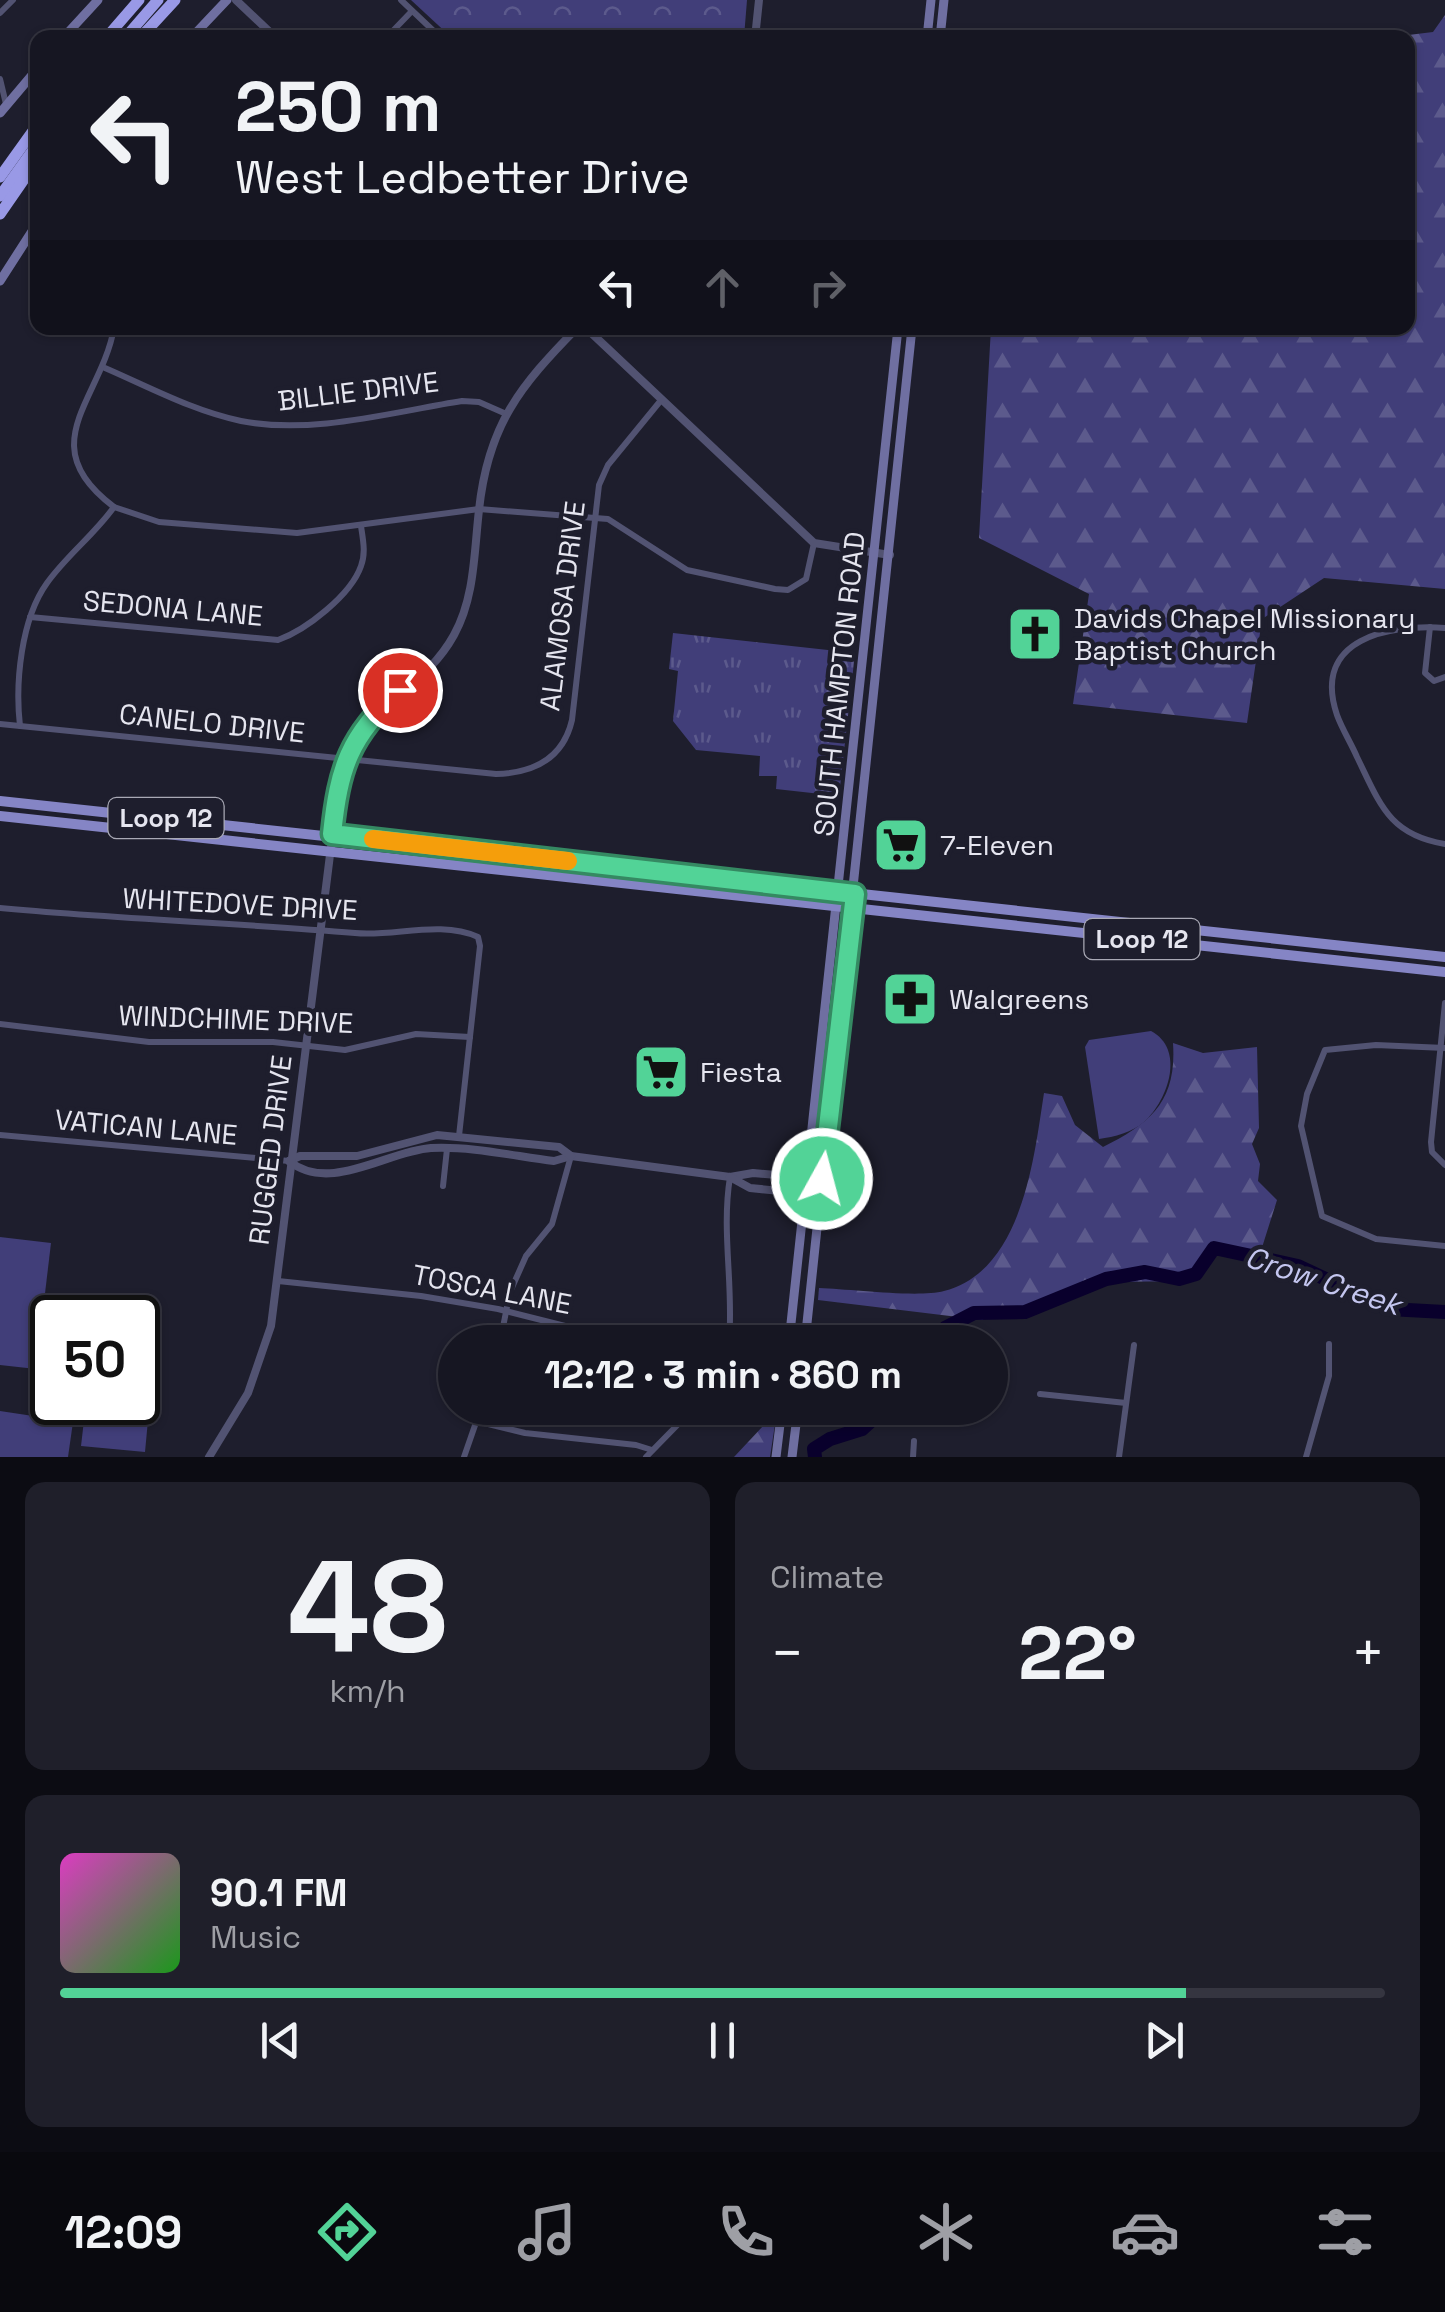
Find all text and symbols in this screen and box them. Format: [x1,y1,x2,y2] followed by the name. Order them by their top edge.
[235,62,442,151] text: 250 m
[70,70,200,200] icon: left
[235,149,690,206] text: West Ledbetter Drive
[590,260,645,315] icon: left
[695,260,750,315] icon: ahead
[800,260,855,315] icon: right
[275,363,441,419] street label: BILLIE DRIVE
[531,499,593,713] street label: ALAMOSA DRIVE
[805,530,873,838] street label: SOUTH HAMPTON ROAD
[81,582,265,634] street label: SEDONA LANE
[1074,600,1415,668] place label: Davids Chapel Missionary Baptist Church
[1005,604,1065,664] church icon: Davids Chapel Missionary Baptist Church
[358,648,443,733] pin
[373,663,428,718] icon: arrive
[117,695,307,751] street label: CANELO DRIVE
[109,798,224,838] road number: Loop 12
[871,815,931,875] supermarket icon: 7-Eleven
[940,827,1054,863] place label: 7-Eleven
[122,880,358,928] street label: WHITEDOVE DRIVE
[1084,919,1200,959] road number: Loop 12
[880,969,940,1029] pharmacy icon: Walgreens
[949,981,1089,1017] place label: Walgreens
[118,997,354,1041] street label: WINDCHIME DRIVE
[631,1042,691,1102] supermarket icon: Fiesta
[240,1053,300,1247] street label: RUGGED DRIVE
[700,1054,782,1090] place label: Fiesta
[53,1101,239,1153] street label: VATICAN LANE
[770,1127,874,1231] position arrow
[1240,1237,1409,1325] water label: Crow Creek
[410,1256,574,1322] street label: TOSCA LANE
[30,1295,160,1425] speed limit sign: 50
[544,1351,902,1399] text: 12:12 · 3 min · 860 m
[287,1523,448,1689] text: 48
[770,1557,884,1597] text: Climate
[1018,1605,1137,1701] text: 22°
[770,1618,804,1688] text: −
[1351,1618,1385,1688] text: +
[329,1671,406,1711] text: km/h
[210,1869,348,1917] text: 90.1 FM
[210,1917,301,1957] text: Music
[253,2013,308,2068] icon: previous
[695,2013,750,2068] icon: pause
[1137,2013,1192,2068] icon: next
[312,2197,382,2267] icon: directions
[512,2197,582,2267] icon: music
[711,2197,781,2267] icon: phone
[911,2197,981,2267] icon: climate
[1110,2197,1180,2267] icon: car
[1310,2197,1380,2267] icon: filters
[65,2204,182,2261] text: 12:09

